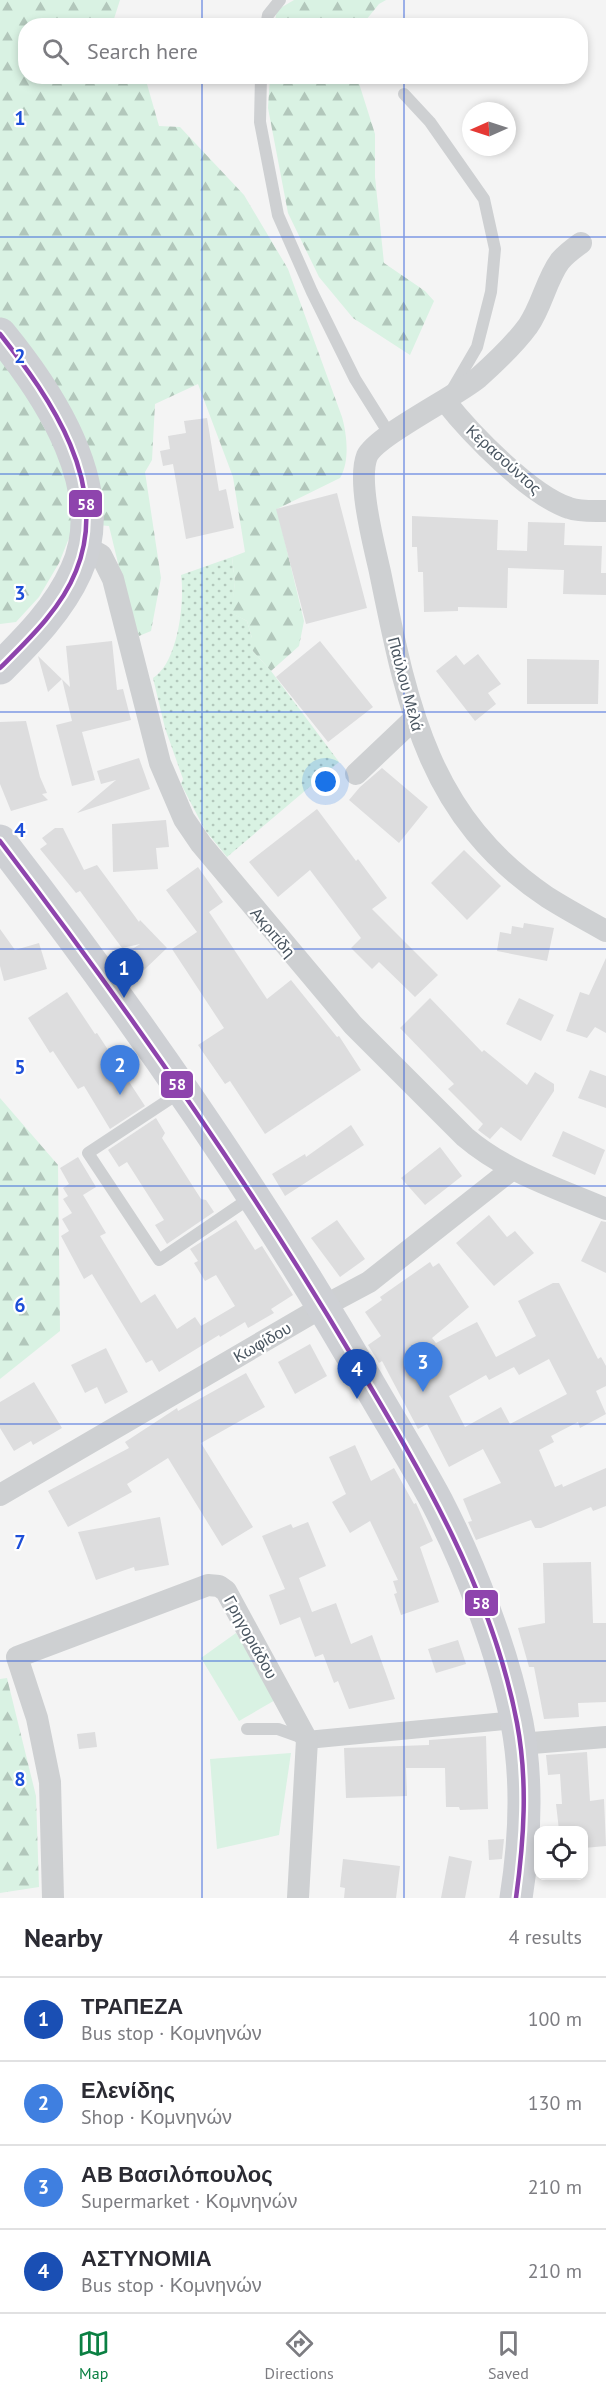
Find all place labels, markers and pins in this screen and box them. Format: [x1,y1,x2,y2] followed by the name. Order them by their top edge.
[104,948,144,998] pin: 1
[100,1046,140,1095] pin: 2
[404,1342,442,1392] pin: 3
[338,1350,376,1399] pin: 4

